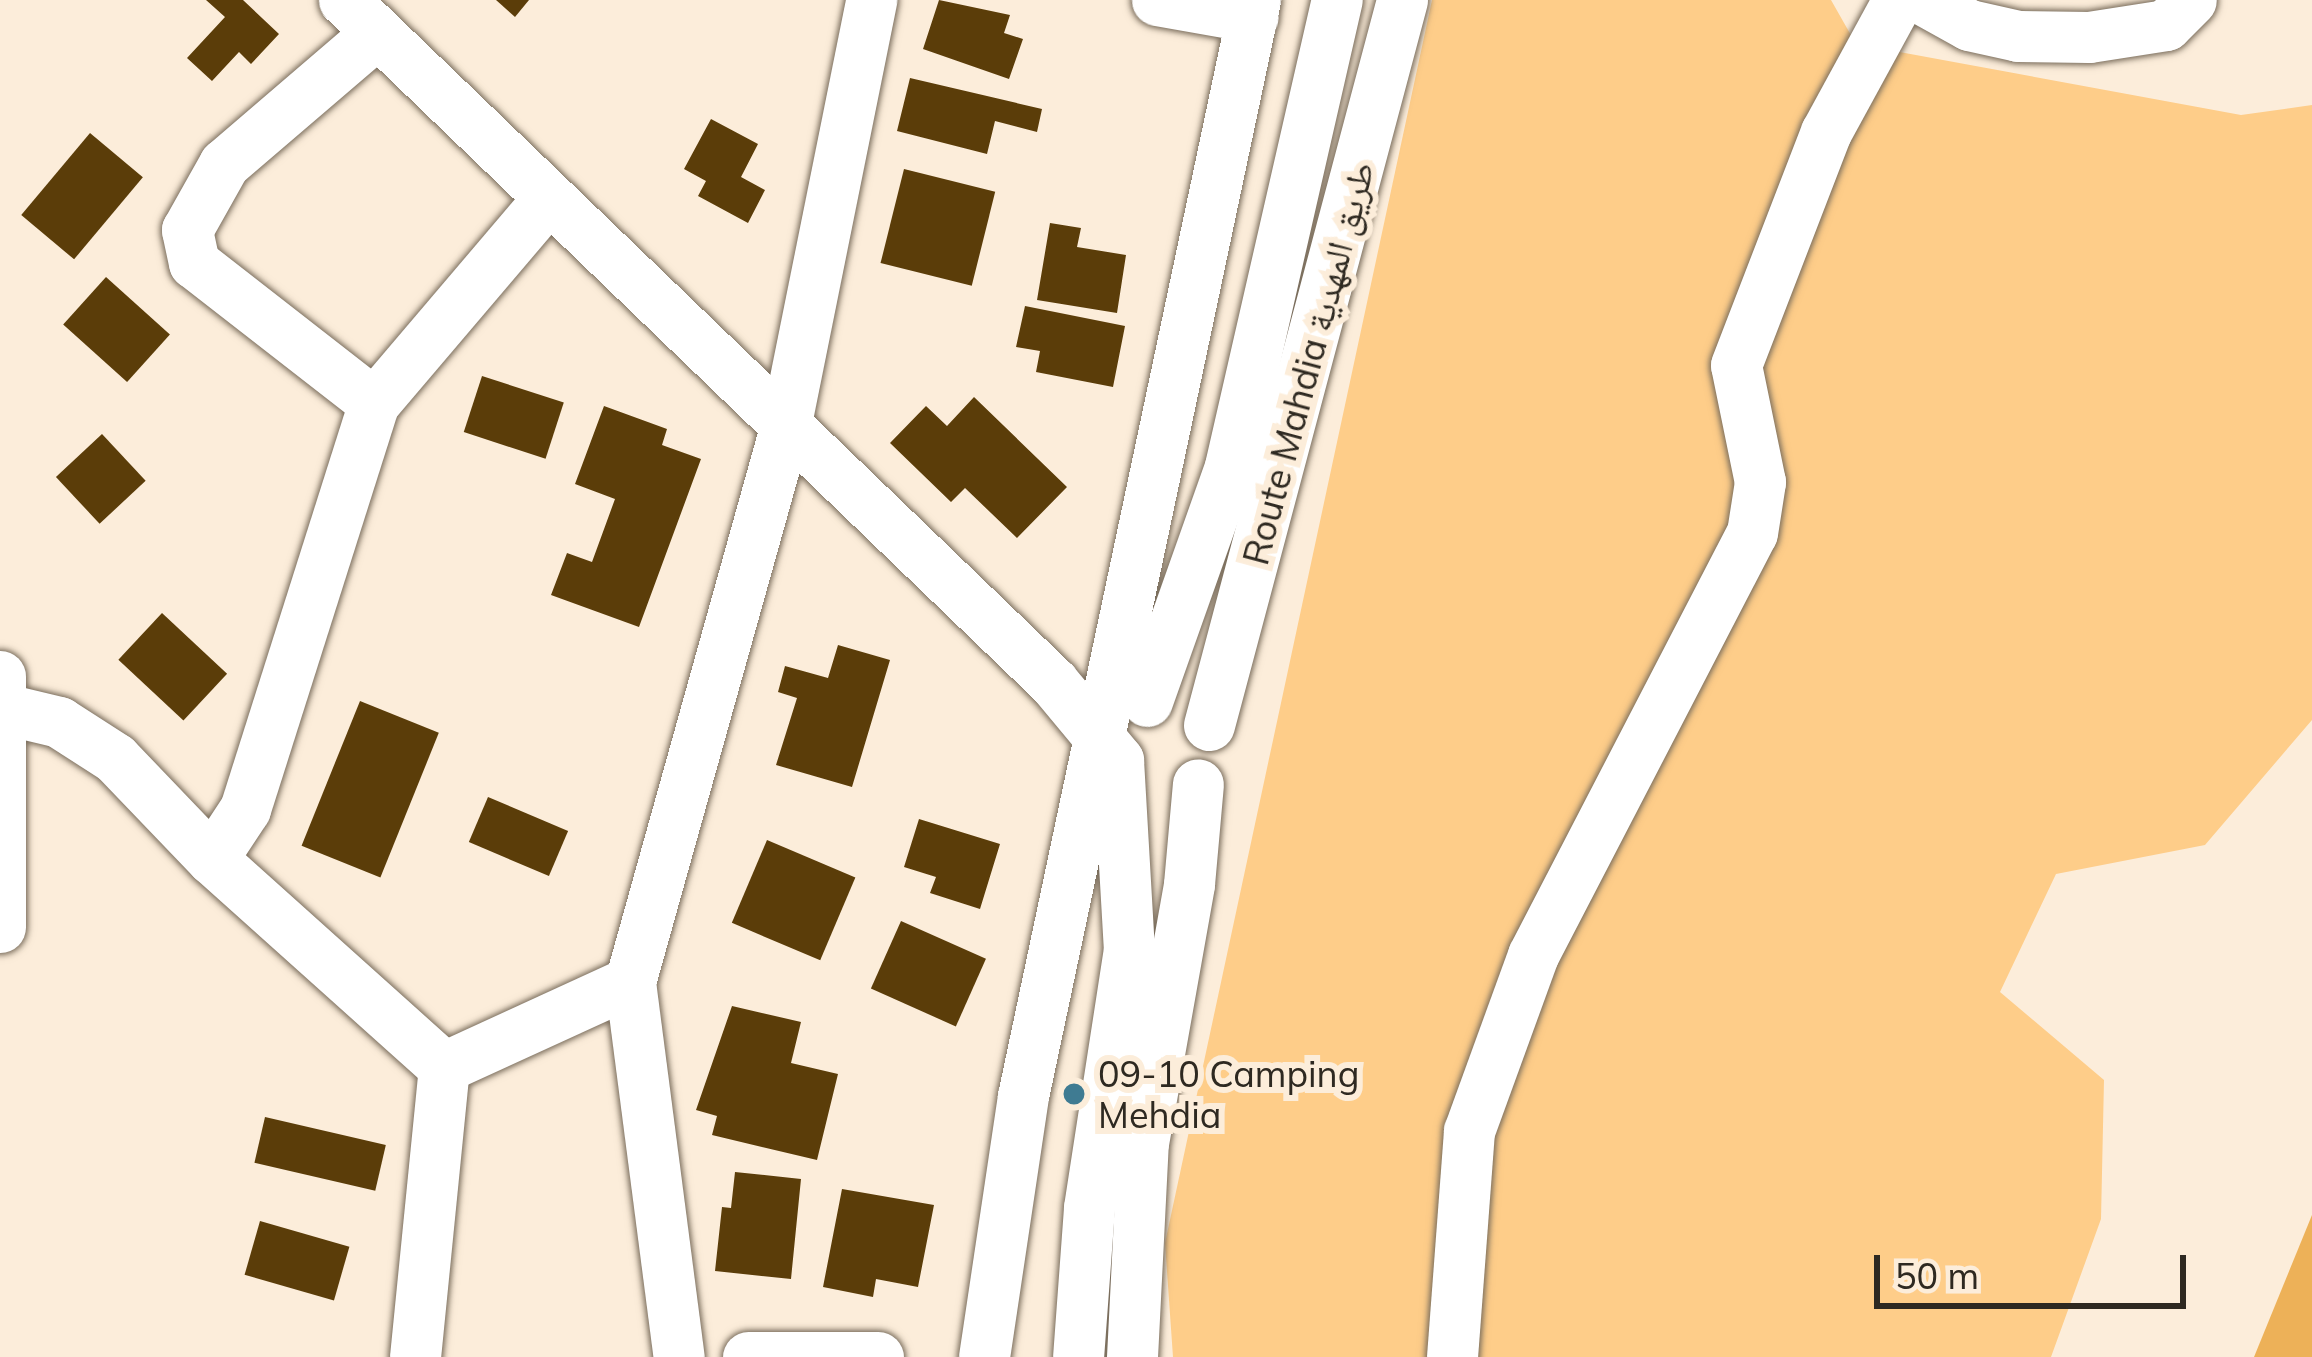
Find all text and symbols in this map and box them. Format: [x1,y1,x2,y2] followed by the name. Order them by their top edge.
[1233,157,1383,569] street label: Route Mahdia طريق المهدية
[1098,1051,1359,1136] place label: 09-10 Camping Mehdia
[1061,1081,1087,1107] marker: 09-10 Camping Mehdia
[1880,1231,2192,1305] scale bar
[1895,1253,1979,1298] text: 50 m

